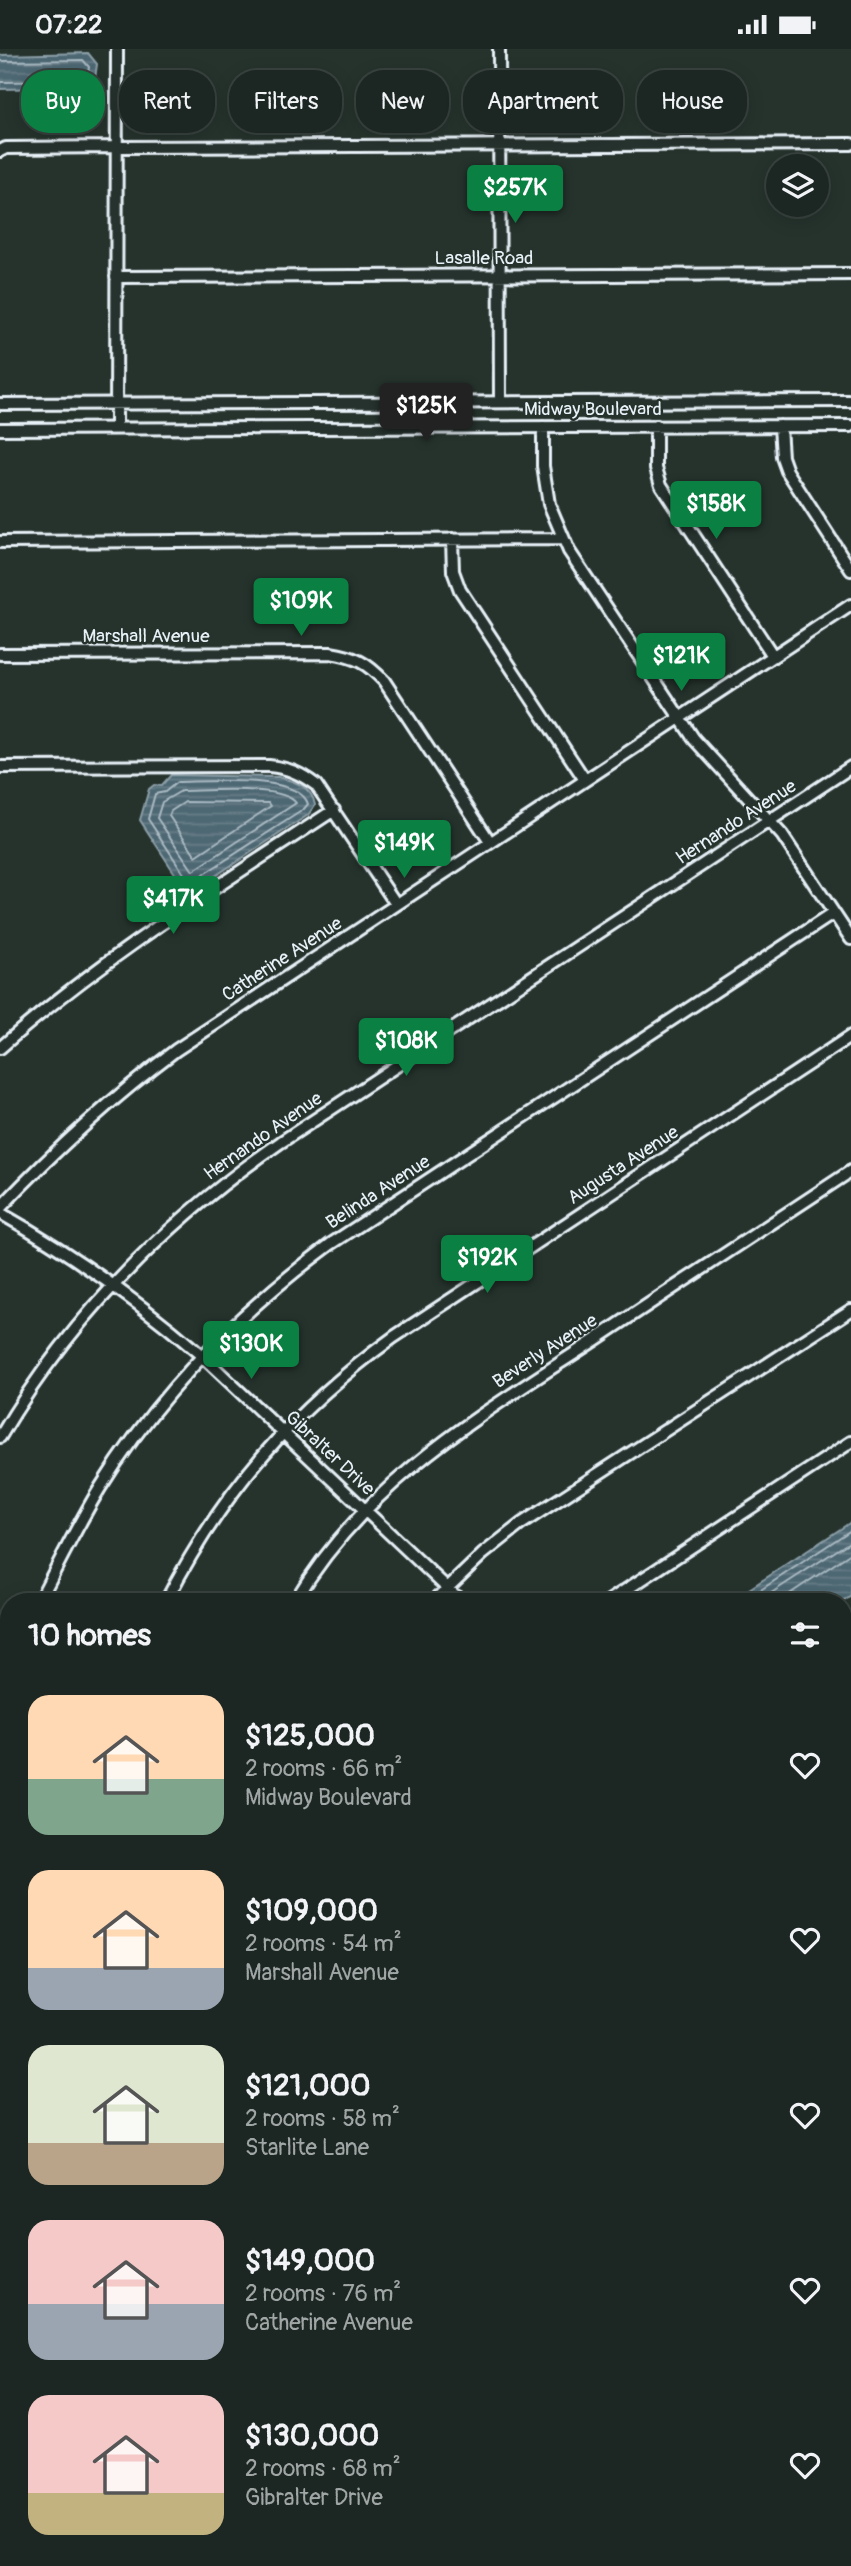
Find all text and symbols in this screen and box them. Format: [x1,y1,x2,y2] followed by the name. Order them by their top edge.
[35,9,103,41] text: 07:22
[21,70,105,133] chip: Buy
[119,70,215,133] chip: Rent
[229,70,342,133] chip: Filters
[356,70,449,133] chip: New
[463,70,623,133] chip: Apartment
[637,70,747,133] chip: House
[766,154,829,217] map controls
[766,154,829,217] button: layers
[466,165,564,225] pin: $257K
[483,173,547,202] text: $257K
[435,246,533,270] street label: Lasalle Road
[377,383,475,443] pin: $125K
[396,391,456,420] text: $125K
[524,397,662,421] street label: Midway Boulevard
[667,482,765,541] pin: $158K
[686,489,746,518] text: $158K
[252,579,350,638] pin: $109K
[270,586,332,615] text: $109K
[82,624,210,648] street label: Marshall Avenue
[632,633,730,693] pin: $121K
[652,641,710,670] text: $121K
[671,774,801,870] street label: Hernando Avenue
[355,821,453,880] pin: $149K
[374,828,434,857] text: $149K
[124,877,222,936] pin: $417K
[143,884,203,913] text: $417K
[217,911,347,1007] street label: Catherine Avenue
[357,1019,455,1078] pin: $108K
[375,1026,437,1055] text: $108K
[199,1086,327,1186] street label: Hernando Avenue
[563,1120,684,1210] street label: Augusta Avenue
[321,1149,435,1235] street label: Belinda Avenue
[438,1235,536,1295] pin: $192K
[457,1243,517,1272] text: $192K
[488,1308,602,1394] street label: Beverly Avenue
[202,1321,300,1381] pin: $130K
[219,1329,283,1358] text: $130K
[280,1405,380,1501] street label: Gibralter Drive
[786,1616,824,1654] icon: filters
[28,1617,151,1654] text: 10 homes
[245,1717,375,1754] text: $125,000
[84,1723,168,1807] icon: home
[786,1746,824,1784] icon: heart
[245,1754,402,1783] text: 2 rooms · 66 m²
[245,1783,412,1812] text: Midway Boulevard
[245,1892,378,1929] text: $109,000
[84,1898,168,1982] icon: home
[786,1921,824,1959] icon: heart
[245,1929,402,1958] text: 2 rooms · 54 m²
[245,1958,399,1987] text: Marshall Avenue
[245,2067,371,2104] text: $121,000
[84,2073,168,2157] icon: home
[786,2096,824,2134] icon: heart
[245,2104,400,2133] text: 2 rooms · 58 m²
[245,2133,369,2162] text: Starlite Lane
[245,2242,375,2279] text: $149,000
[84,2248,168,2332] icon: home
[786,2271,824,2309] icon: heart
[245,2279,401,2308] text: 2 rooms · 76 m²
[245,2308,413,2337] text: Catherine Avenue
[245,2417,379,2454] text: $130,000
[84,2423,168,2507] icon: home
[786,2446,824,2484] icon: heart
[245,2454,401,2483] text: 2 rooms · 68 m²
[245,2483,383,2512] text: Gibralter Drive

